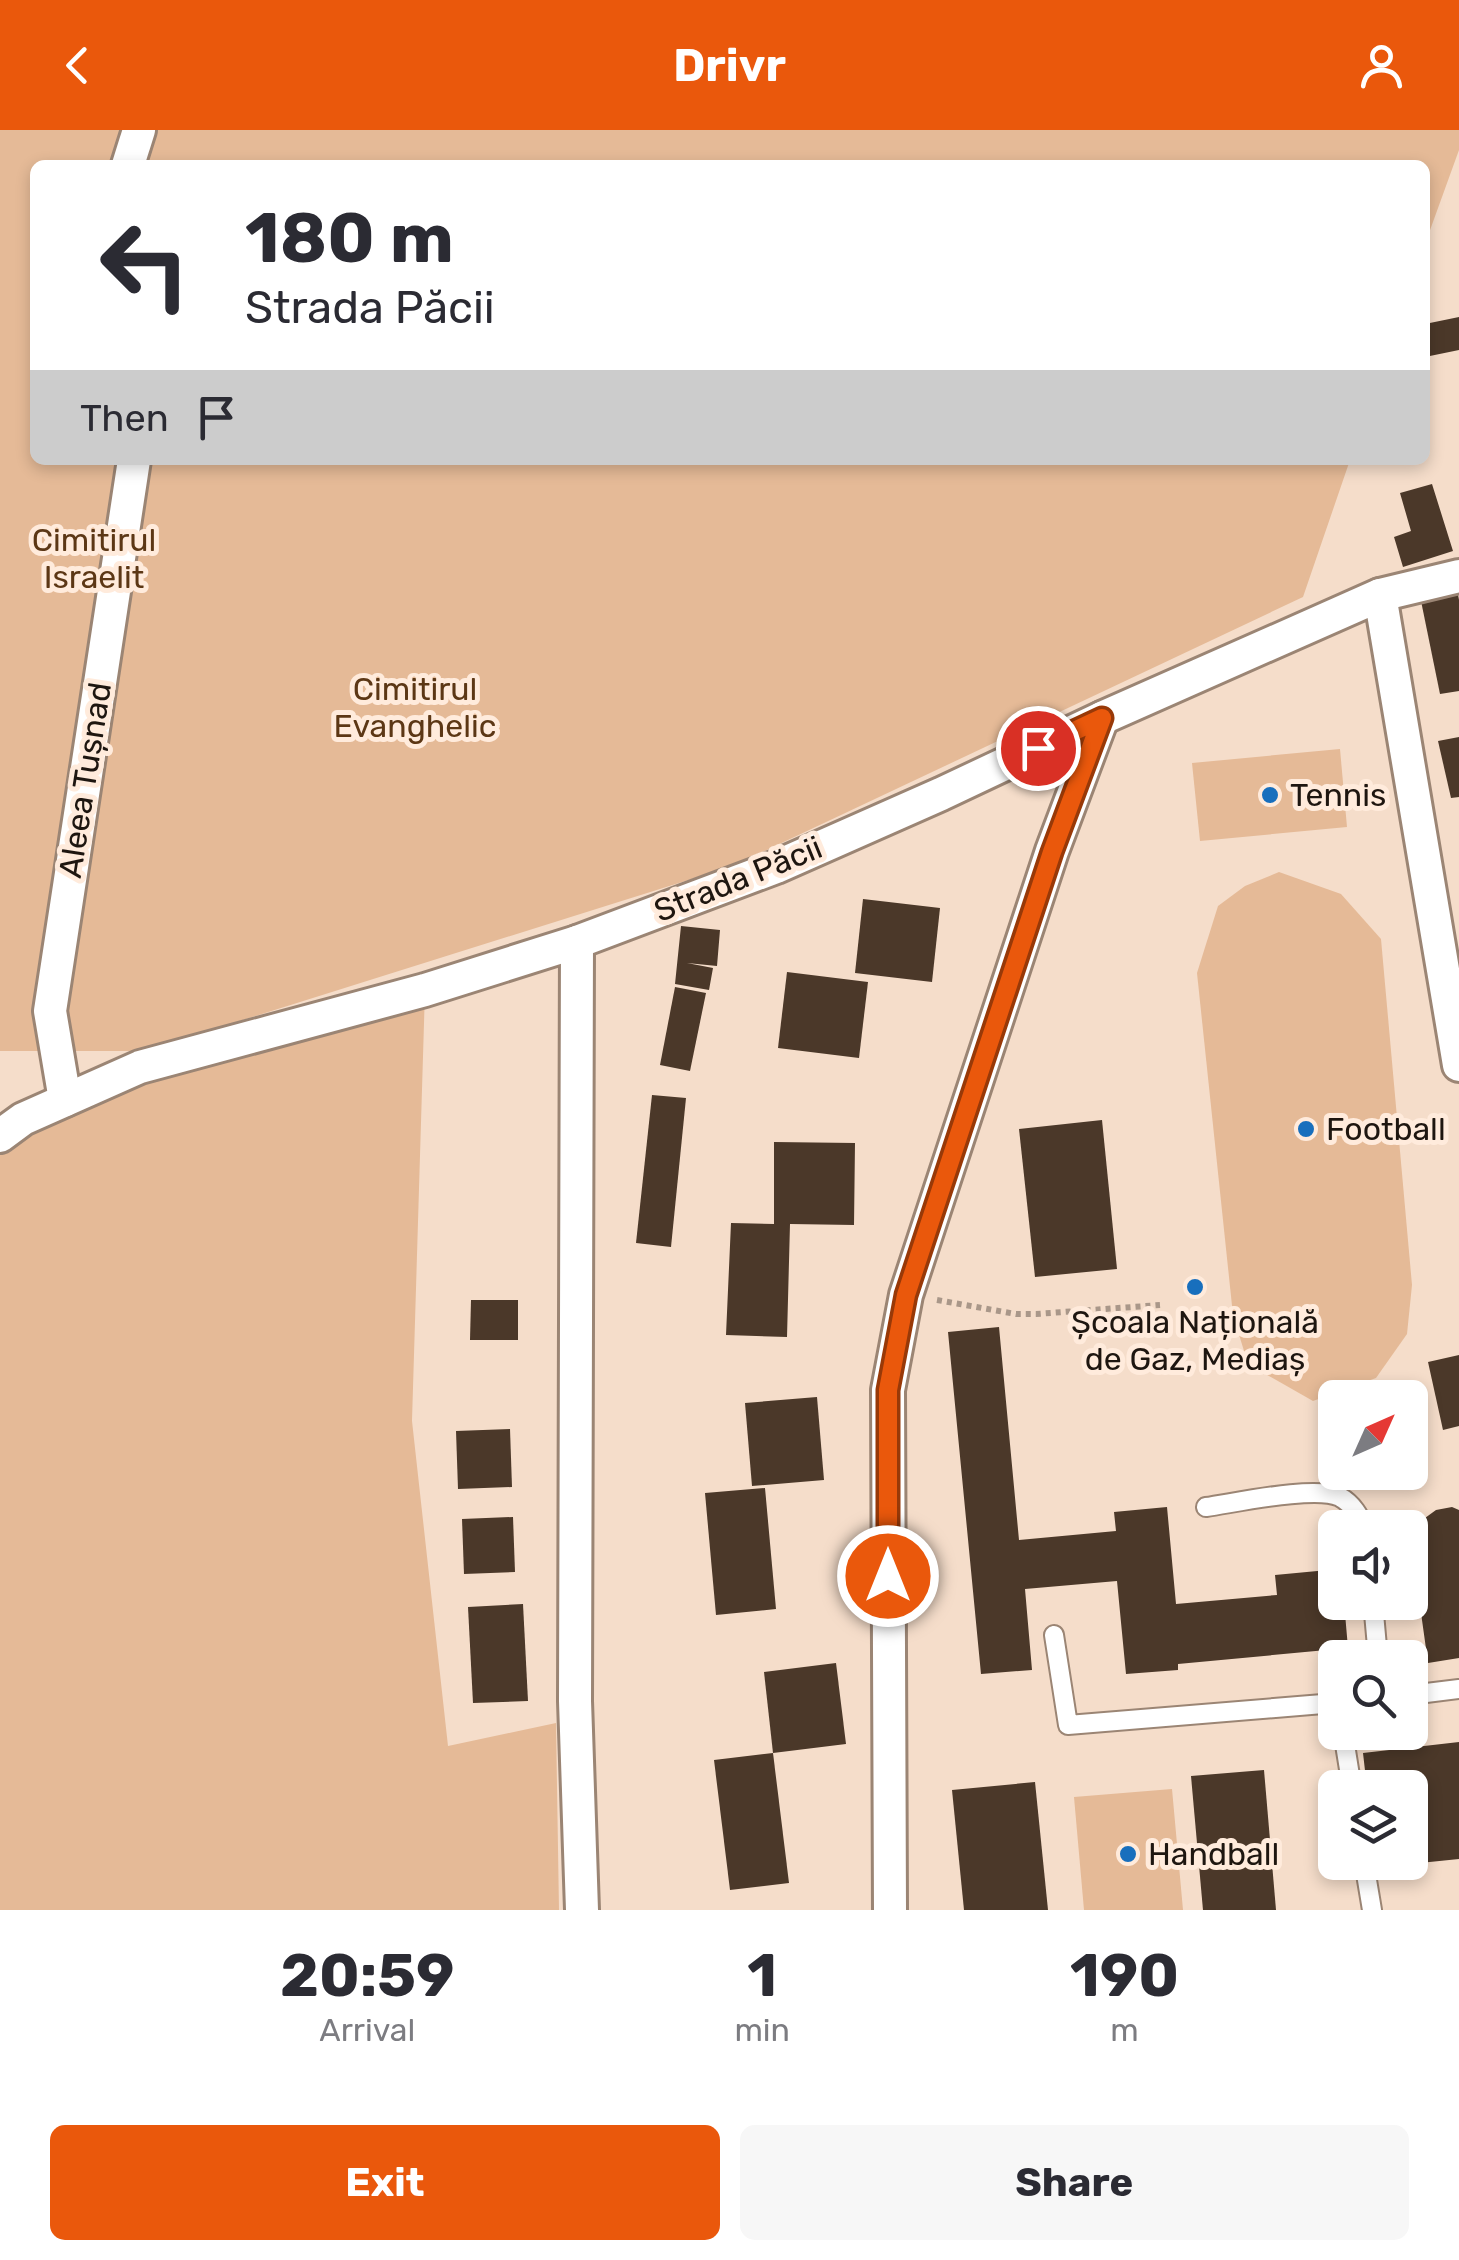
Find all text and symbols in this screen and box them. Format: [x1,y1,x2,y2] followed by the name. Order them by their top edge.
[50,38,105,93] icon: back
[1354,38,1409,93] icon: person
[673,39,786,92] text: Drivr
[245,197,454,280] text: 180 m
[80,200,210,330] icon: left
[245,281,495,334] text: Strada Păcii
[189,390,244,445] icon: arrive
[80,395,169,441] text: Then
[32,521,156,596] park label: Cimitirul Israelit
[334,670,496,745] park label: Cimitirul Evanghelic
[51,680,119,880] street label: Aleea Tușnad
[996,706,1081,791] pin
[1011,721,1066,776] icon: arrive
[1290,776,1386,814] place label: Tennis
[1259,784,1281,806] marker: Tennis
[649,828,827,930] street label: Strada Păcii
[1326,1110,1446,1148] place label: Football
[1295,1118,1317,1140] marker: Football
[1184,1276,1206,1298] marker: Școala Națională de Gaz, Mediaș
[1071,1303,1319,1378] place label: Școala Națională de Gaz, Mediaș
[1318,1380,1428,1490] north arrow
[1318,1380,1428,1880] map controls
[1318,1510,1428,1620] button: sound
[836,1524,940,1628] position arrow
[1318,1640,1428,1750] button: search
[1318,1770,1428,1880] button: layers
[1148,1835,1279,1873] place label: Handball
[1117,1843,1139,1865] marker: Handball
[280,1940,454,2011] text: 20:59
[747,1940,777,2011] text: 1
[1070,1940,1179,2011] text: 190
[319,2011,415,2049] text: Arrival
[734,2011,790,2049] text: min
[1110,2011,1139,2049] text: m
[50,2125,720,2240] button: Exit
[740,2125,1409,2240] button: Share

